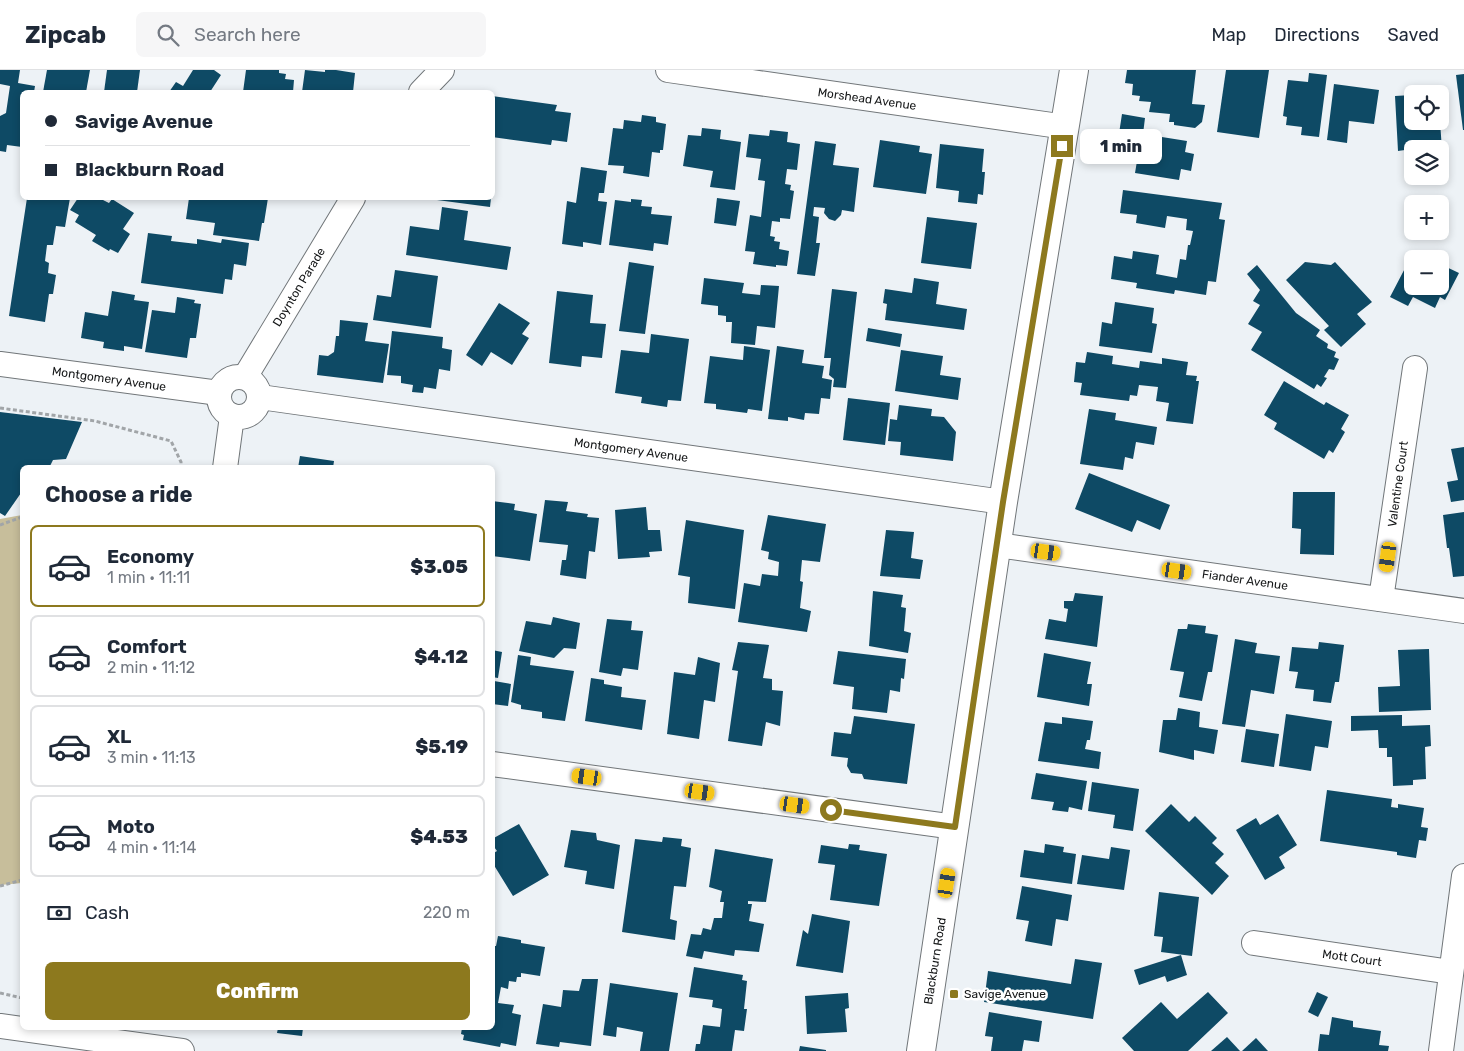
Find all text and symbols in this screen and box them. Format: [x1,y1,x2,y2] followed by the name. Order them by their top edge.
[136,12,486,57] search box
[25,21,106,49] text: Zipcab
[154,21,182,49] icon: search
[194,23,301,46] text: Search here
[1211,24,1246,46] text: Map
[1274,24,1360,46] text: Directions
[1388,24,1439,46] text: Saved
[817,85,918,113] street label: Morshead Avenue
[1404,85,1449,295] map controls
[1404,85,1449,130] button: locate
[75,110,213,133] text: Savige Avenue
[1080,128,1162,164] callout: 1 min
[1051,135,1073,157] route end
[1100,137,1142,156] text: 1 min
[1404,140,1449,185] button: layers
[75,158,224,181] text: Blackburn Road
[1404,195,1449,240] button: +
[270,245,328,329] street label: Doynton Parade
[1404,250,1449,295] button: −
[51,364,167,394] street label: Montgomery Avenue
[573,435,689,465] street label: Montgomery Avenue
[1385,440,1411,528] street label: Valentine Court
[45,481,192,508] text: Choose a ride
[1378,541,1397,573] car
[1030,542,1061,562] car
[47,544,92,589] icon: car
[107,545,194,568] text: Economy
[410,555,468,578] text: $3.05
[1161,561,1192,581] car
[1201,567,1289,593] street label: Fiander Avenue
[107,568,190,587] text: 1 min · 11:11
[47,634,92,679] icon: car
[107,635,187,658] text: Comfort
[414,645,468,668] text: $4.12
[107,658,195,677] text: 2 min · 11:12
[47,724,92,769] icon: car
[107,725,131,748] text: XL
[415,735,468,758] text: $5.19
[107,748,196,767] text: 3 min · 11:13
[571,767,602,787] car
[684,782,715,802] car
[779,795,810,815] car
[820,799,842,821] route start
[47,814,92,859] icon: car
[107,815,155,838] text: Moto
[410,825,468,848] text: $4.53
[107,838,196,857] text: 4 min · 11:14
[937,867,956,899] car
[45,899,73,927] icon: cash
[85,901,129,924] text: Cash
[423,903,470,922] text: 220 m
[921,916,949,1006] street label: Blackburn Road
[1321,947,1383,969] street label: Mott Court
[45,962,470,1020] button: Confirm
[964,987,1046,1001] place label: Savige Avenue
[948,988,960,1000] marker: Savige Avenue

